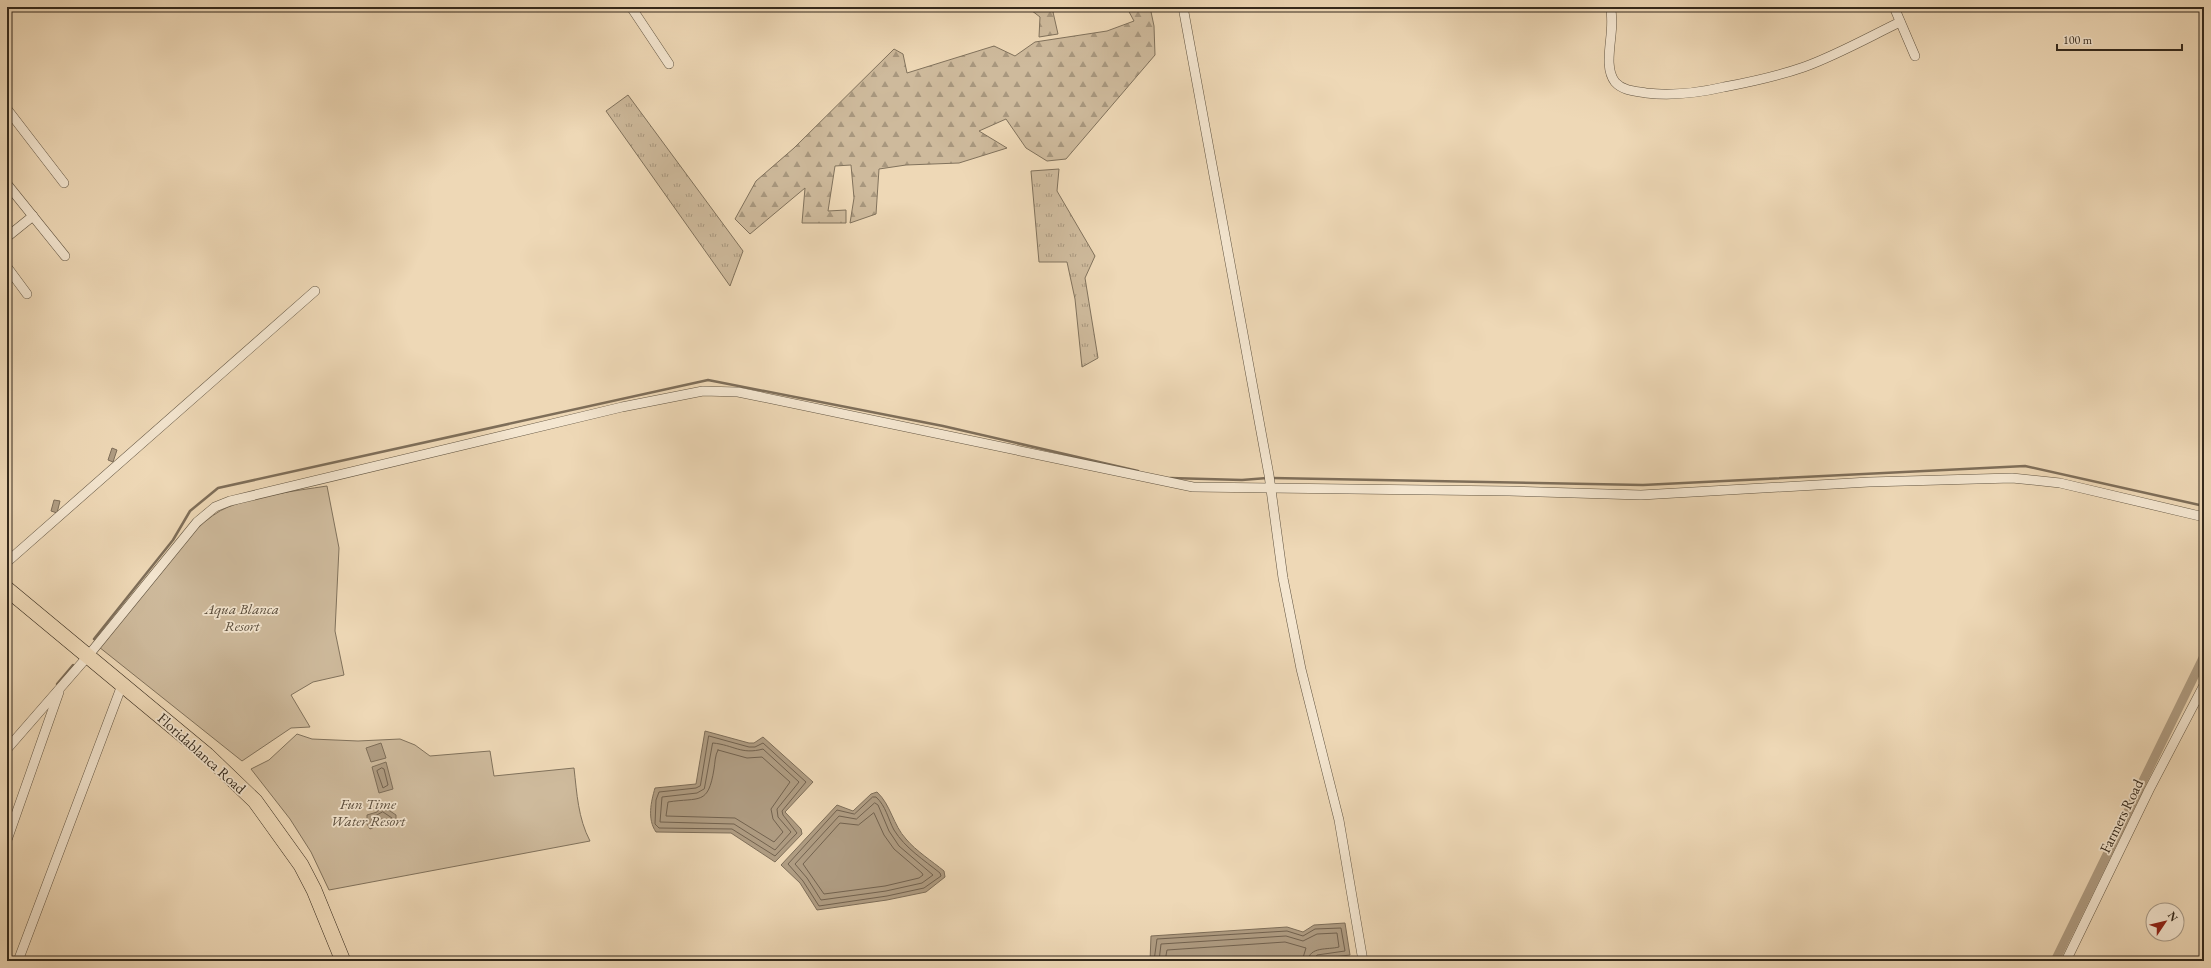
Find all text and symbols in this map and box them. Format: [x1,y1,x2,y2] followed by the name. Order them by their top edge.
[2057,26,2182,52] scale bar
[2063,32,2093,48] text: 100 m
[204,599,279,635] park label: Aqua Blanca Resort
[154,708,250,798] street label: Floridablanca Road
[2095,776,2147,856] street label: Farmers Road
[331,794,406,830] park label: Fun Time Water Resort
[2145,902,2185,942] north arrow
[2165,909,2182,924] text: N

